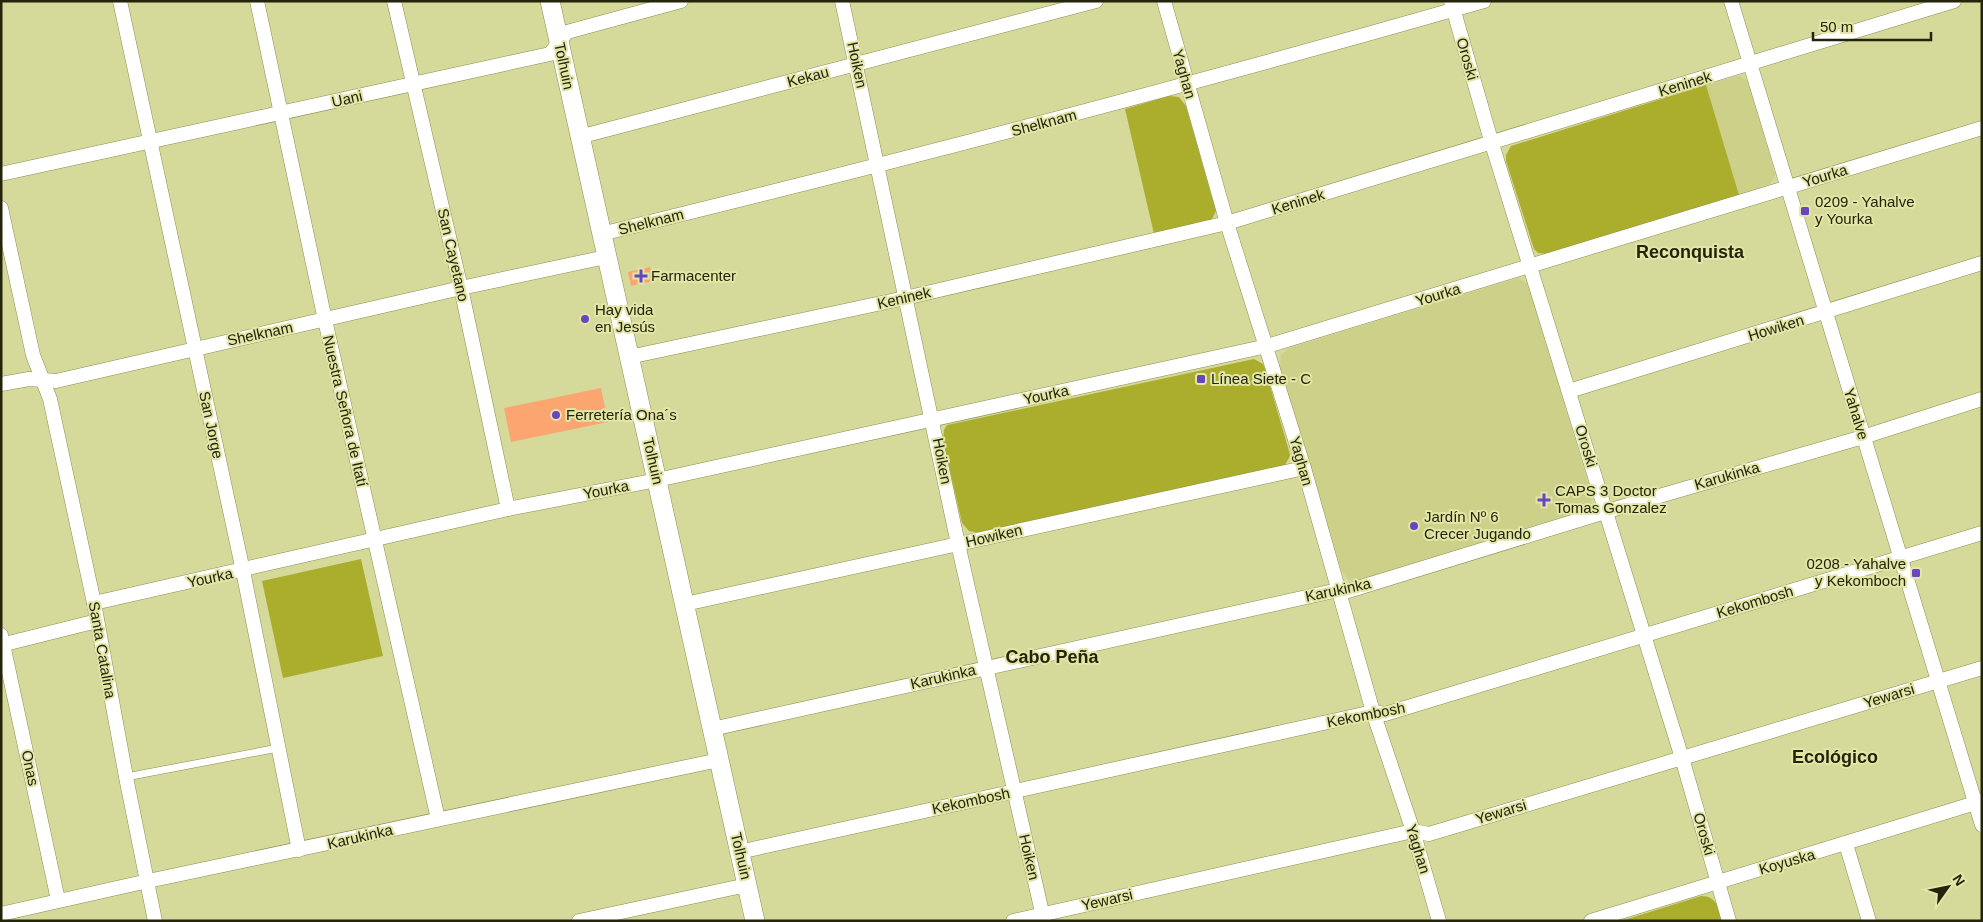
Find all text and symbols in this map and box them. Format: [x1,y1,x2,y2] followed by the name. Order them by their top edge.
[1813,10,1930,42] scale bar
[1820,18,1853,35] text: 50 m
[1453,36,1482,82] street label: Oroski
[844,40,871,90] street label: Hoiken
[551,41,578,91] street label: Tolhuin
[1169,47,1200,101] street label: Yaghan
[785,63,831,90] street label: Kekau
[1656,67,1714,100] street label: Keninek
[330,87,364,110] street label: Uani
[1009,106,1078,139] street label: Shelknam
[1800,160,1850,190] street label: Yourka
[1269,185,1327,218] street label: Keninek
[1815,193,1915,227] place label: 0209 - Yahalve y Yourka
[616,205,685,238] street label: Shelknam
[1799,205,1811,217] marker: 0209 - Yahalve y Yourka
[435,207,472,303] street label: San Cayetano
[1636,242,1745,262] district label: Reconquista
[651,267,736,284] place label: Farmacenter
[635,270,647,282] marker: Farmacenter
[1413,279,1463,309] street label: Yourka
[876,283,933,312] street label: Keninek
[595,301,655,335] place label: Hay vida en Jesús
[1746,311,1806,344] street label: Howiken
[579,313,591,325] marker: Hay vida en Jesús
[226,318,294,349] street label: Shelknam
[320,333,371,489] street label: Nuestra Señora de Itatí
[1211,370,1311,387] place label: Línea Siete - C
[1195,373,1207,385] marker: Línea Siete - C
[1022,381,1071,408] street label: Yourka
[1841,386,1872,442] street label: Yahalve
[196,390,227,460] street label: San Jorge
[566,406,677,423] place label: Ferretería Ona´s
[550,409,562,421] marker: Ferretería Ona´s
[1572,423,1601,469] street label: Oroski
[1286,434,1317,488] street label: Yaghan
[640,436,667,486] street label: Tolhuin
[930,436,955,485] street label: Hoiken
[1692,458,1762,493] street label: Karukinka
[582,477,631,502] street label: Yourka
[1555,482,1667,516] place label: CAPS 3 Doctor Tomas Gonzalez
[1537,493,1551,507] marker: CAPS 3 Doctor Tomas Gonzalez
[1424,508,1531,542] place label: Jardín Nº 6 Crecer Jugando
[1408,520,1420,532] marker: Jardín Nº 6 Crecer Jugando
[964,521,1024,550] street label: Howiken
[1806,555,1906,589] place label: 0208 - Yahalve y Kekomboch
[186,564,235,591] street label: Yourka
[1910,567,1922,579] marker: 0208 - Yahalve y Kekomboch
[1304,574,1373,605] street label: Karukinka
[1714,582,1795,621] street label: Kekombosh
[86,600,120,700] street label: Santa Catalina
[1005,647,1099,667] district label: Cabo Peña
[908,661,978,692] street label: Karukinka
[1862,680,1916,711] street label: Yewarsi
[1325,699,1406,730] street label: Kekombosh
[1792,747,1878,767] district label: Ecológico
[18,749,43,787] street label: Onas
[930,784,1011,817] street label: Kekombosh
[1474,796,1528,827] street label: Yewarsi
[1690,811,1719,857] street label: Oroski
[325,821,395,852] street label: Karukinka
[1403,822,1434,876] street label: Yaghan
[728,831,755,881] street label: Tolhuin
[1016,832,1043,882] street label: Hoiken
[1757,845,1817,878] street label: Koyuska
[1923,862,1973,912] north arrow
[1949,871,1968,889] text: N
[1080,885,1134,914] street label: Yewarsi

